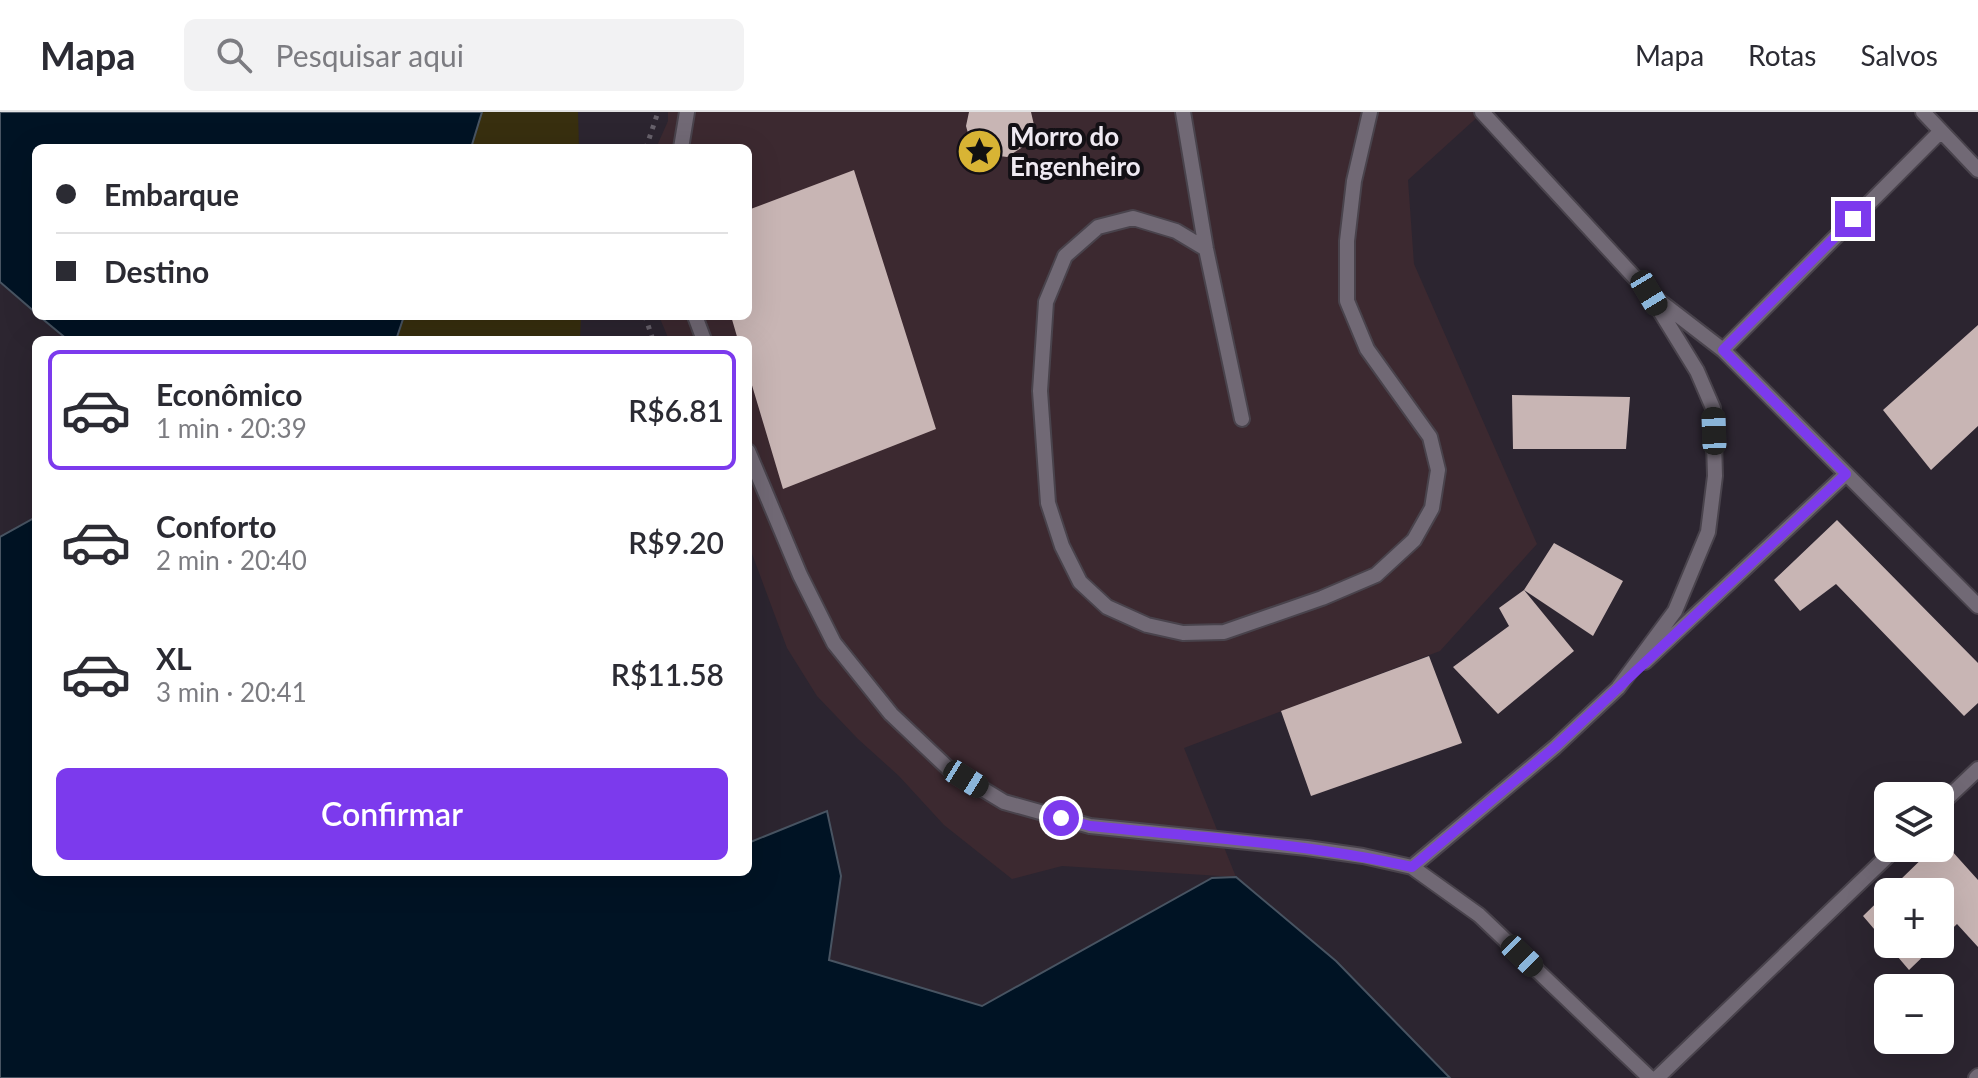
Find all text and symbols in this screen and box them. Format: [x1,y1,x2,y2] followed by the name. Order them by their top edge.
[184,19,744,91] search box
[40,32,136,78] text: Mapa
[212,33,256,77] icon: search
[276,37,464,73] text: Pesquisar aqui
[1635,38,1704,72] text: Mapa
[1748,38,1816,72] text: Rotas
[1860,38,1938,72] text: Salvos
[1010,120,1141,182] place label: Morro do Engenheiro
[955,127,1003,175] place icon: Morro do Engenheiro
[104,176,239,212] text: Embarque
[1835,201,1871,237] route end
[104,253,209,289] text: Destino
[1626,266,1672,320] car
[60,374,132,446] icon: car
[156,376,302,412] text: Econômico
[628,392,724,428] text: R$6.81
[1701,407,1727,455] car
[156,412,307,444] text: 1 min · 20:39
[60,506,132,578] icon: car
[156,508,276,544] text: Conforto
[628,524,724,560] text: R$9.20
[156,544,307,576] text: 2 min · 20:40
[60,638,132,710] icon: car
[156,640,192,676] text: XL
[611,656,724,692] text: R$11.58
[156,676,307,708] text: 3 min · 20:41
[939,756,993,802] car
[56,768,728,860] button: Confirmar
[1874,782,1954,1054] map controls
[1874,782,1954,862] button: layers
[1043,800,1079,836] route start
[1874,878,1954,958] button: +
[1496,931,1548,981] car
[1874,974,1954,1054] button: −

